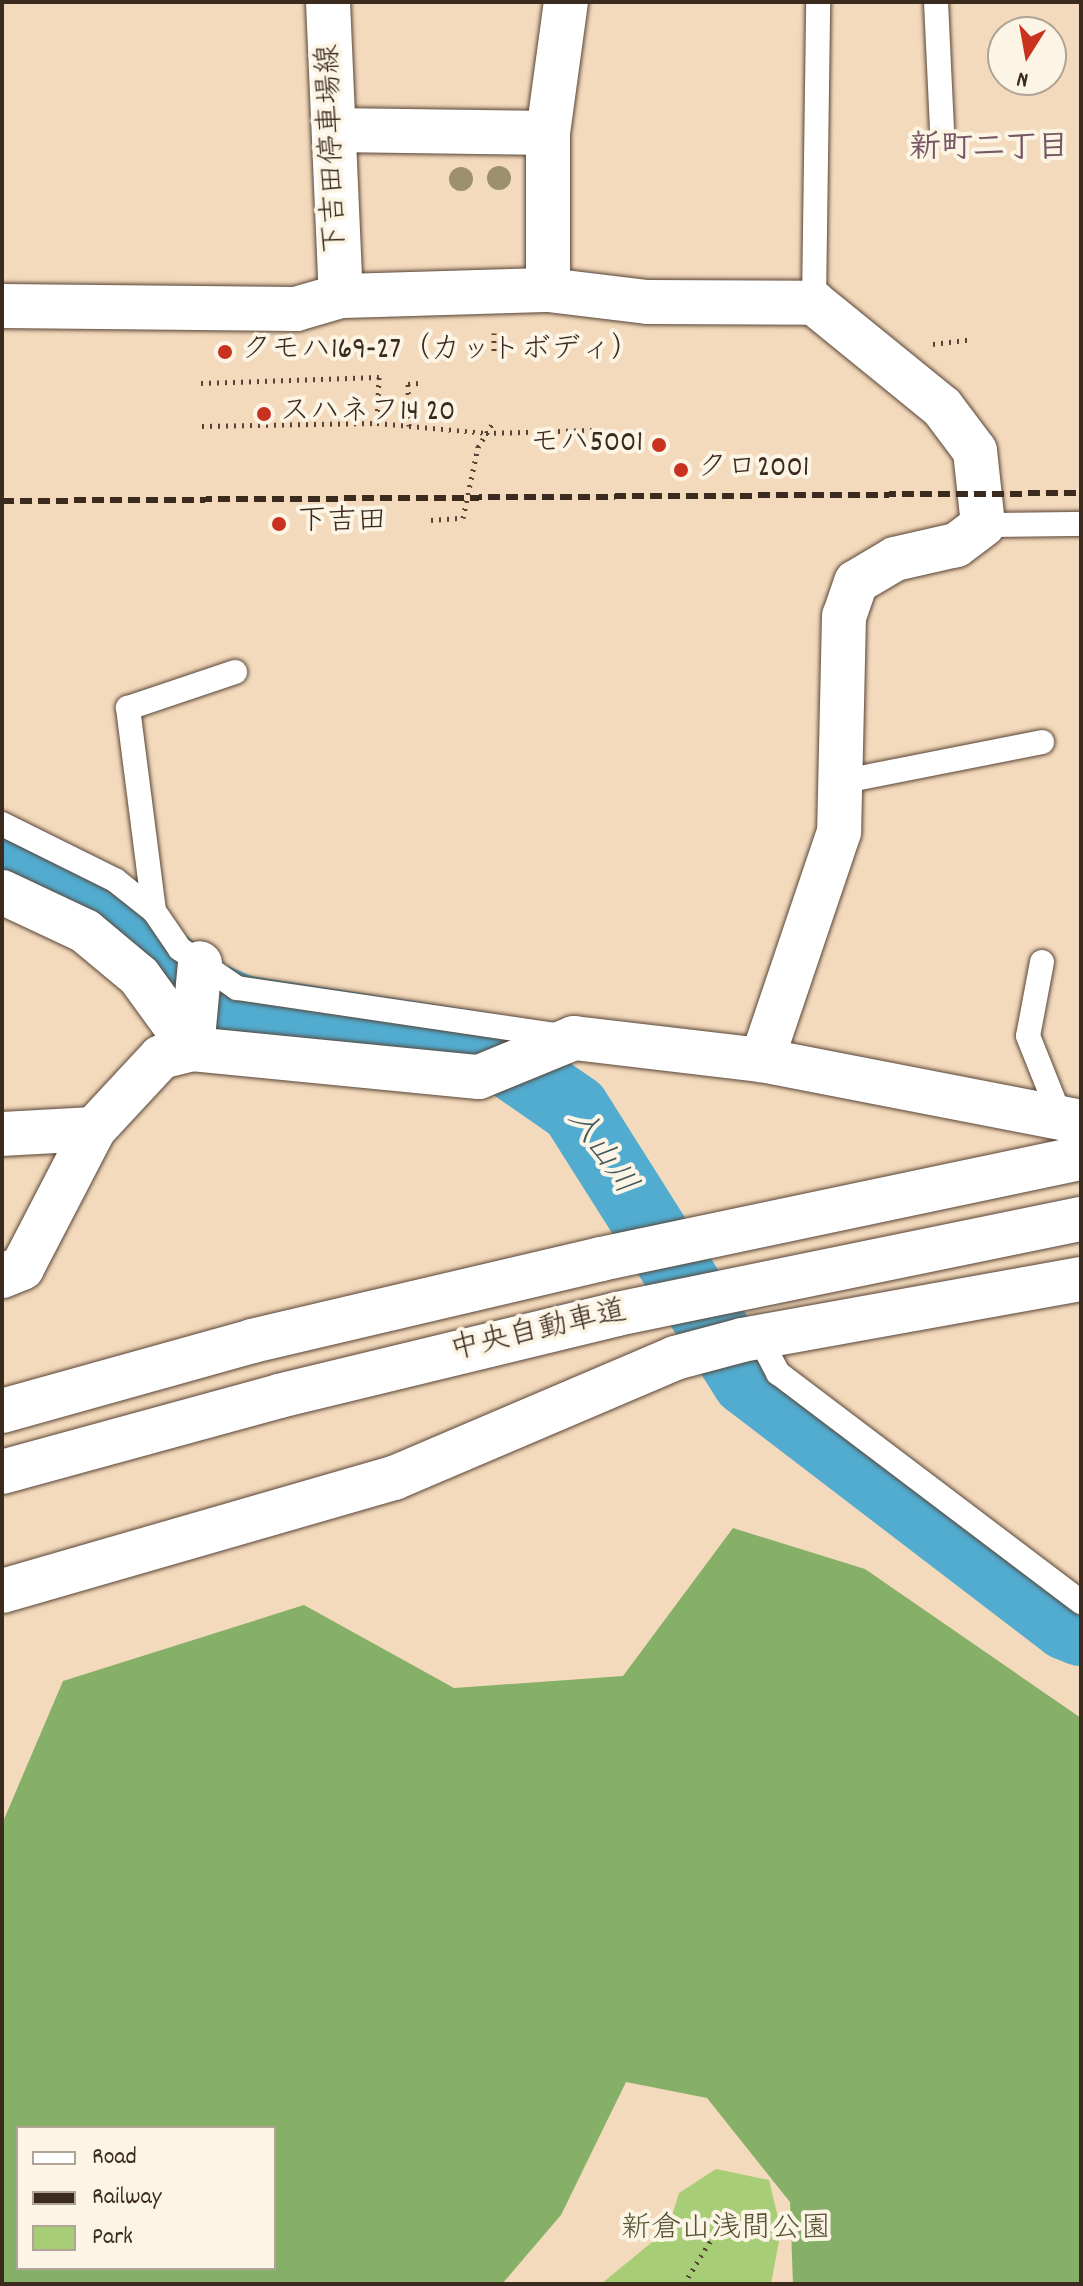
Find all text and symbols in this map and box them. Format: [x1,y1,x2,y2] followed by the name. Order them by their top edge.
[987,16,1067,96] north arrow
[313,43,357,255] street label: 下吉田停車場線
[1014,62,1031,94] text: N
[909,131,1069,169] district label: 新町二丁目
[241,334,641,370] place label: クモハ169-27（カットボディ）
[216,343,234,361] marker: クモハ169-27（カットボディ）
[280,396,455,432] place label: スハネフ14 20
[255,405,273,423] marker: スハネフ14 20
[530,427,643,463] place label: モハ5001
[650,436,668,454] marker: モハ5001
[697,452,809,488] place label: クロ2001
[672,461,690,479] marker: クロ2001
[297,506,387,542] place label: 下吉田
[268,513,290,535] marker: 下吉田
[557,1103,643,1203] water label: 入山川
[447,1295,631,1371] street label: 中央自動車道
[16,2126,276,2270] legend
[92,2141,137,2175] text: Road
[92,2181,161,2215] text: Railway
[621,2213,831,2249] park label: 新倉山浅間公園
[92,2221,133,2255] text: Park

